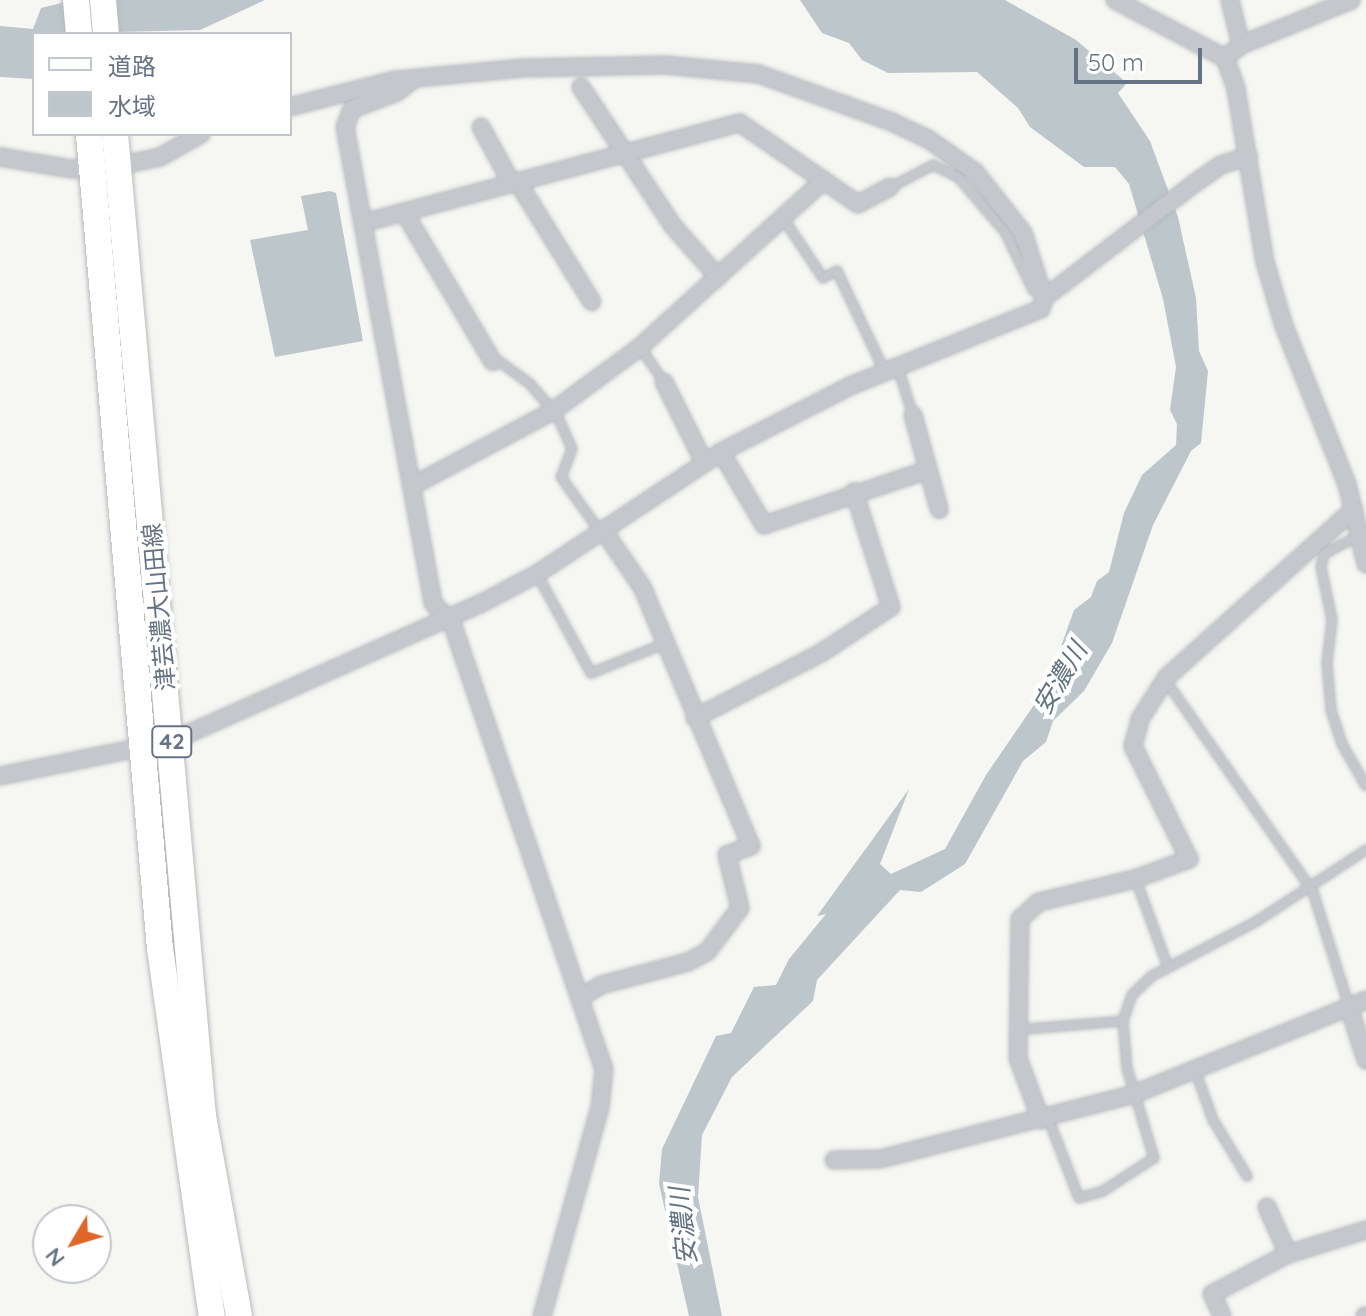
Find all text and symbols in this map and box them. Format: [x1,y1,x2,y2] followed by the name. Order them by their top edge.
[32,32,292,136] legend
[1078,32,1206,82] scale bar
[1088,47,1144,77] text: 50 m
[108,51,156,81] text: 道路
[108,91,156,121] text: 水域
[137,522,181,692] street label: 津芸濃大山田線
[1027,637,1093,719] water label: 安濃川
[150,724,194,760] road number: 42
[663,1186,703,1266] water label: 安濃川
[32,1204,112,1284] north arrow
[39,1243,71,1273] text: N

